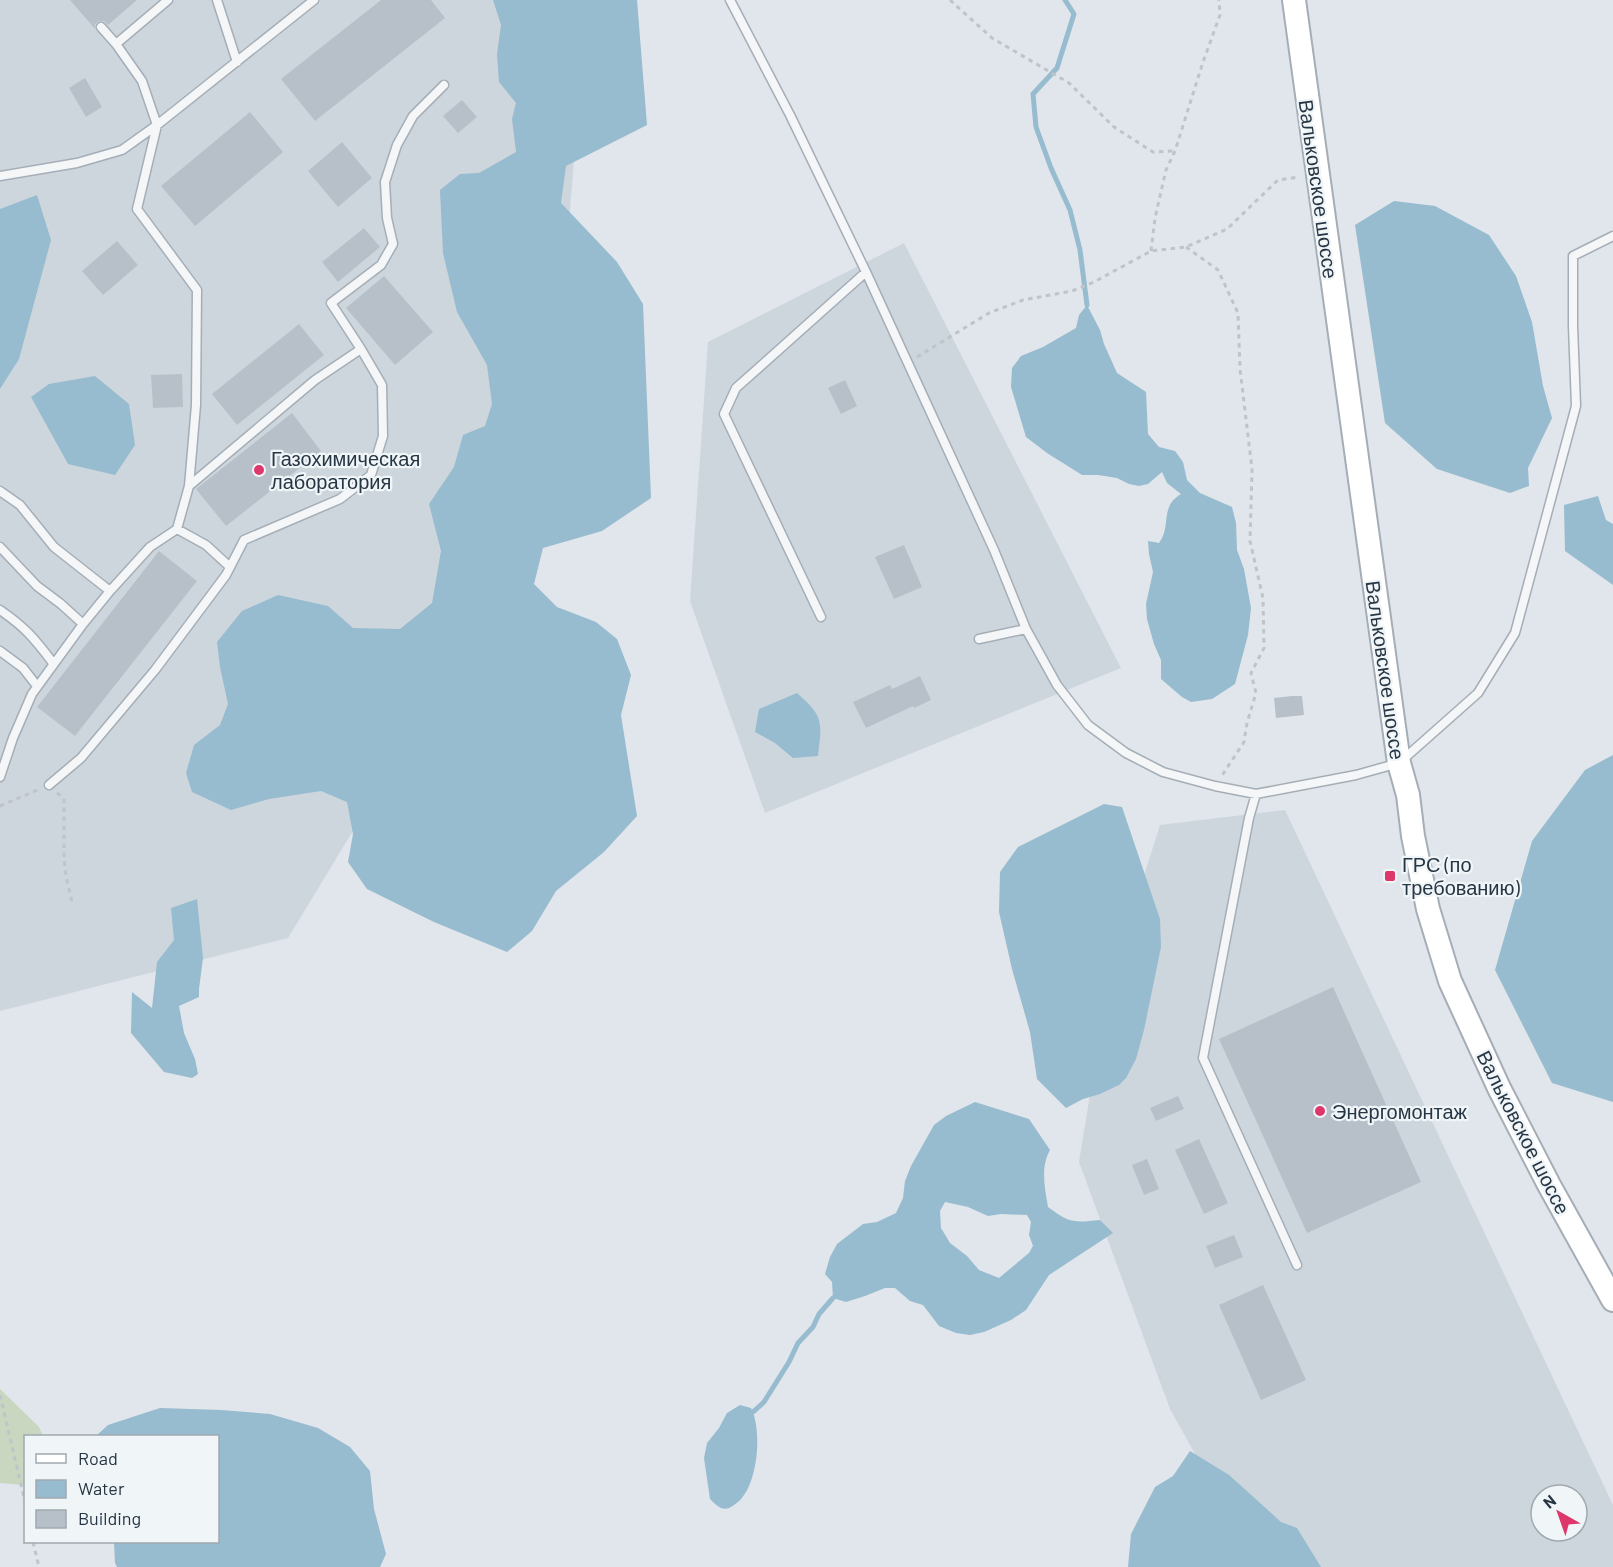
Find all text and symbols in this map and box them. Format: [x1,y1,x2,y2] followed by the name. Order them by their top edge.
[1295,98,1343,280] street label: Вальковское шоссе
[271,446,420,493] place label: Газохимическая лаборатория
[252,463,266,477] marker: Газохимическая лаборатория
[1362,579,1410,761] street label: Вальковское шоссе
[1402,852,1521,899] place label: ГРС (по требованию)
[1383,869,1397,883] marker: ГРС (по требованию)
[1472,1046,1576,1218] street label: Вальковское шоссе
[1332,1099,1468,1123] place label: Энергомонтаж
[1313,1104,1327,1118] marker: Энергомонтаж
[24,1435,219,1543] legend
[78,1447,118,1469] text: Road
[78,1477,125,1499] text: Water
[1529,1483,1589,1543] north arrow
[1539,1490,1559,1512] text: N
[78,1507,141,1529] text: Building

